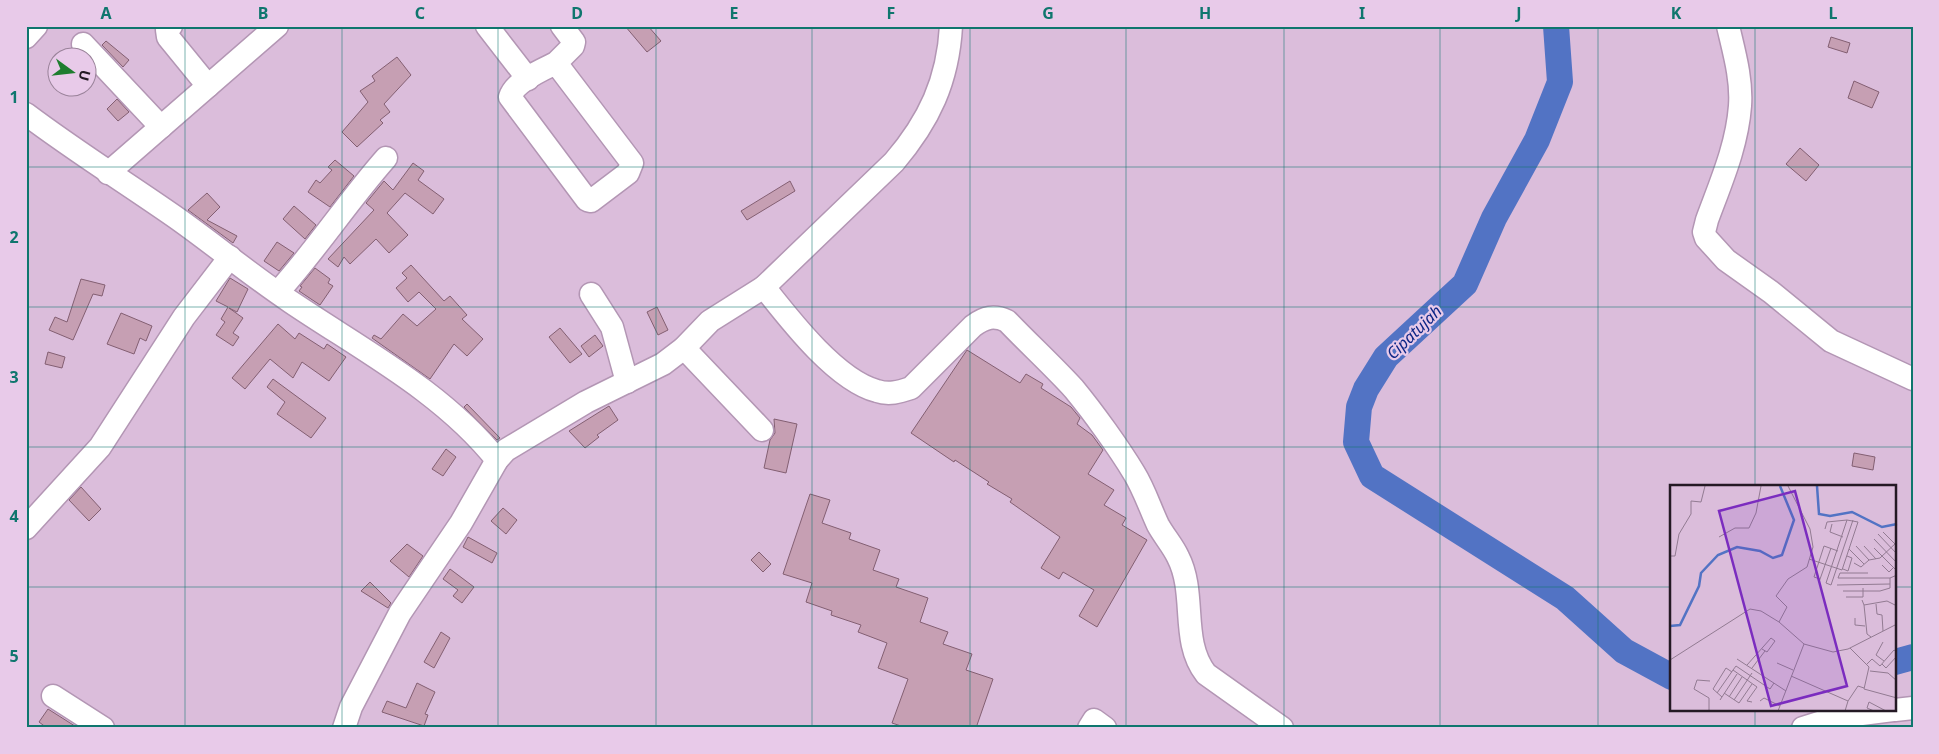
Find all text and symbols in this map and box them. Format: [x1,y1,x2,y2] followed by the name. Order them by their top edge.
[100,2,112,24] text: A
[258,2,268,24] text: B
[415,2,425,24] text: C
[571,2,583,24] text: D
[730,2,739,24] text: E
[887,2,895,24] text: F
[1042,2,1054,24] text: G
[1199,2,1211,24] text: H
[1359,2,1365,24] text: I
[1514,2,1522,24] text: J
[1671,2,1682,24] text: K
[1829,2,1838,24] text: L
[48,48,98,98] north arrow
[74,68,96,83] text: U
[9,86,19,108] text: 1
[9,226,19,248] text: 2
[1382,300,1446,364] water label: Cipatujah
[9,366,19,388] text: 3
[1670,485,1896,712] inset map
[9,505,19,527] text: 4
[9,645,19,667] text: 5

